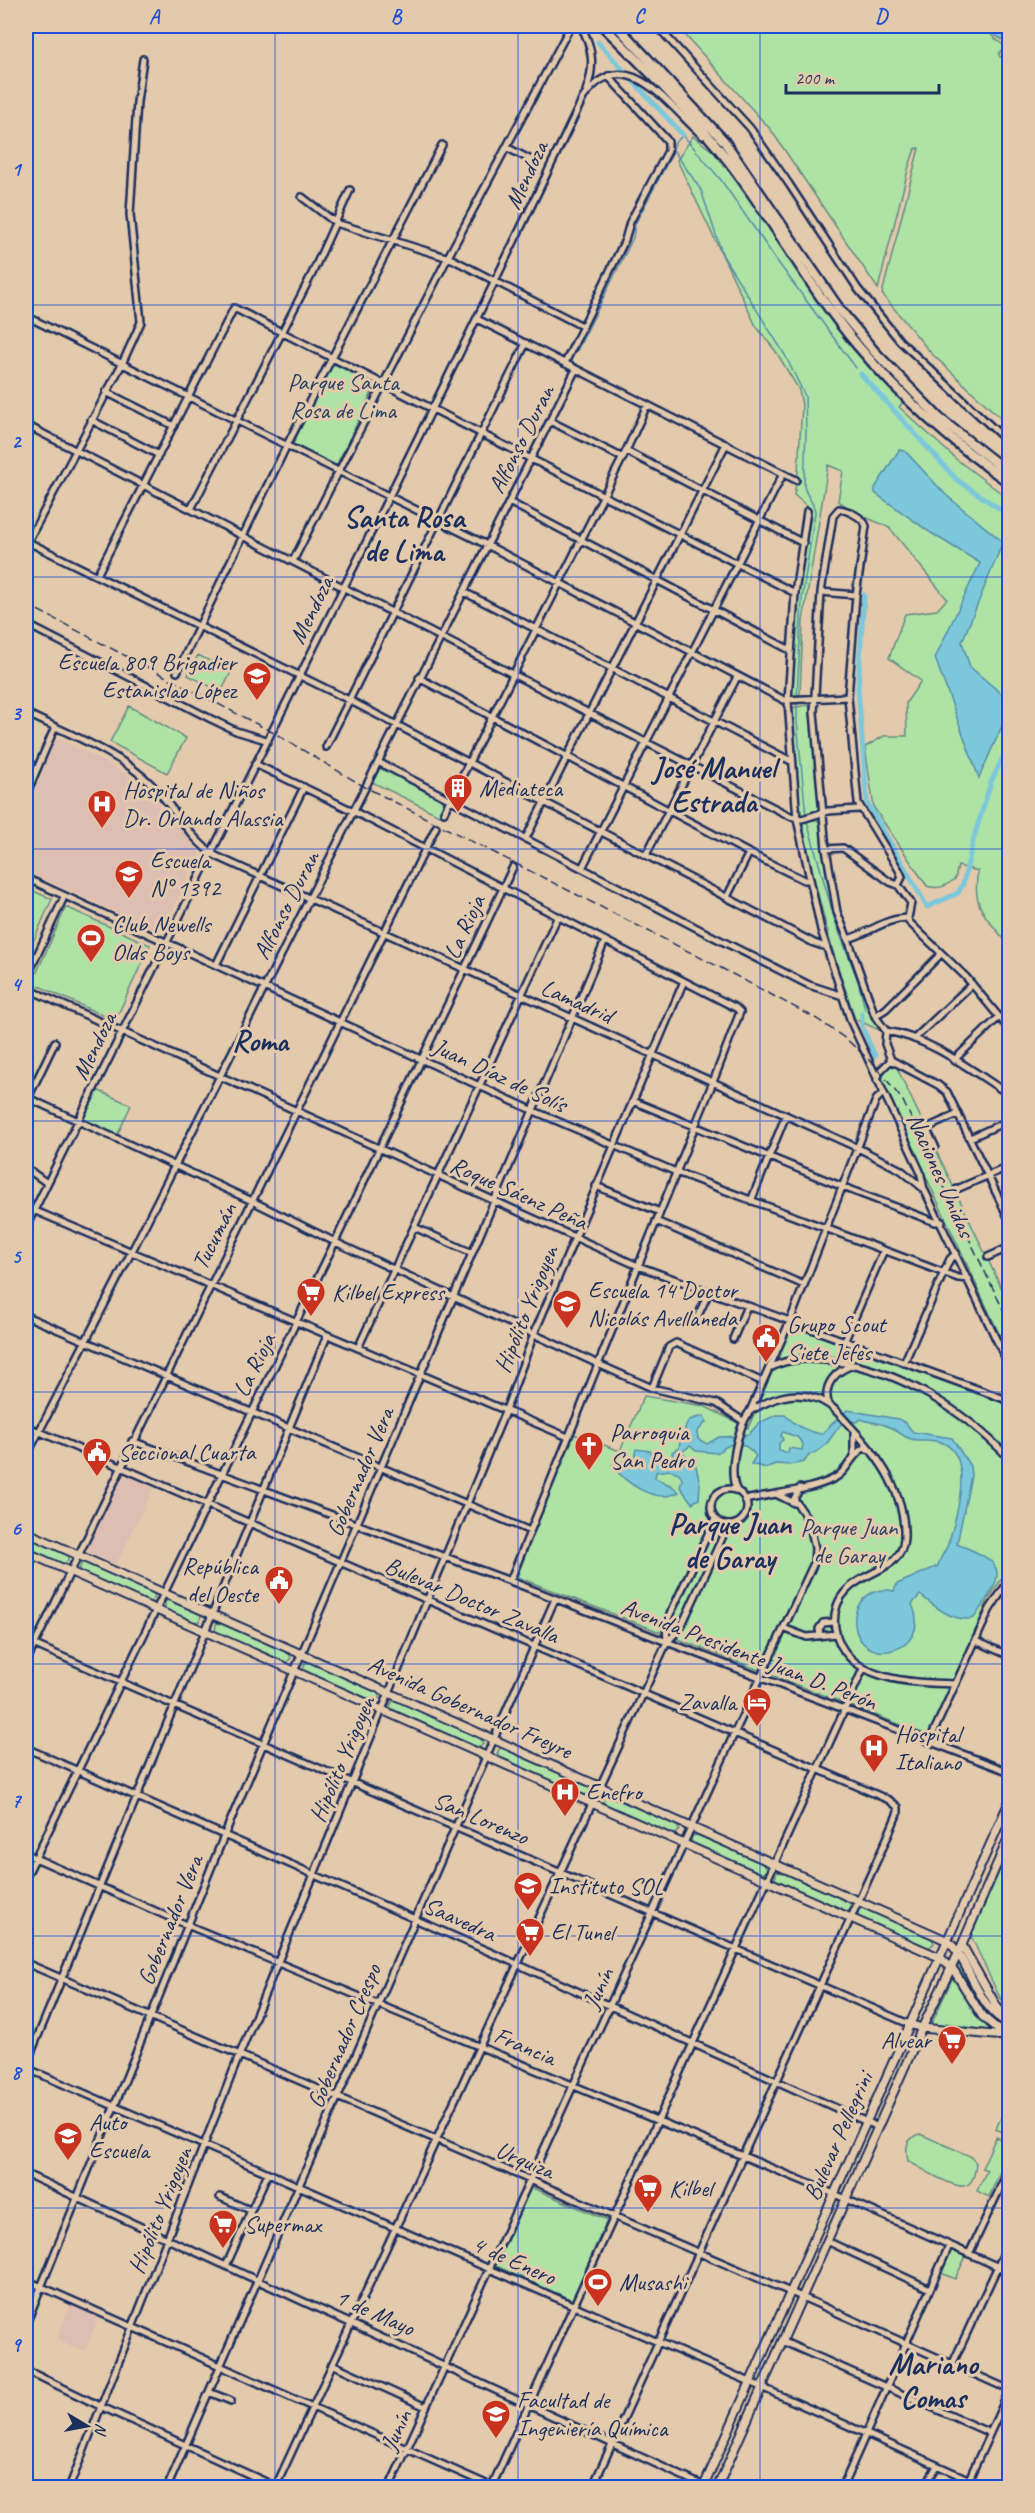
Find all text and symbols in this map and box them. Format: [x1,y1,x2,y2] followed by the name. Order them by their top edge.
[149,4,161,29] text: A
[391,4,403,29] text: B
[634,4,646,29] text: C
[875,4,889,29] text: D
[786,57,939,95] scale bar
[795,67,836,89] text: 200 m
[497,134,556,214] street label: Mendoza
[12,157,23,182] text: 1
[287,367,400,425] park label: Parque Santa Rosa de Lima
[481,379,562,498] street label: Alfonso Duran
[12,429,23,454] text: 2
[344,498,467,570] district label: Santa Rosa de Lima
[282,569,341,649] street label: Mendoza
[58,647,238,705] place label: Escuela 809 Brigadier Estanislao López
[241,660,273,702] school or university icon: Escuela 809 Brigadier Estanislao López
[12,701,23,726] text: 3
[651,749,781,821] district label: José Manuel Estrada
[442,772,474,814] building icon: Mediateca
[479,773,564,803] place label: Mediateca
[123,775,284,833] place label: Hospital de Niños Dr. Orlando Alassia
[86,788,118,830] hospital icon: Hospital de Niños Dr. Orlando Alassia
[150,845,222,903] place label: Escuela N° 1392
[246,845,327,964] street label: Alfonso Duran
[113,858,145,900] school or university icon: Escuela N° 1392
[436,889,492,964] street label: La Rioja
[112,909,212,967] place label: Club Newells Olds Boys
[75,922,107,964] sports icon: Club Newells Olds Boys
[12,972,24,997] text: 4
[536,972,621,1032] street label: Lamadrid
[65,1005,124,1085] street label: Mendoza
[232,1022,291,1060] district label: Roma
[427,1031,574,1120] street label: Juan Díaz de Solís
[900,1108,983,1244] street label: Naciones Unidas
[446,1149,594,1237] street label: Roque Sáenz Peña
[184,1196,244,1274] street label: Tucumán
[487,1240,565,1377] street label: Hipólito Yrigoyen
[12,1244,23,1269] text: 5
[588,1275,740,1333] place label: Escuela 14 Doctor Nicolás Avellaneda
[295,1276,327,1318] supermarket icon: Kilbel Express
[332,1277,446,1307] place label: Kilbel Express
[551,1288,583,1330] school or university icon: Escuela 14 Doctor Nicolás Avellaneda
[787,1309,888,1367] place label: Grupo Scout Siete Jefes
[750,1322,782,1364] public building icon: Grupo Scout Siete Jefes
[226,1327,283,1402] street label: La Rioja
[319,1401,401,1541] street label: Gobernador Vera
[610,1417,695,1475] place label: Parroquia San Pedro
[573,1430,605,1472] church icon: Parroquia San Pedro
[81,1436,113,1478] public building icon: Seccional Cuarta
[118,1437,257,1467] place label: Seccional Cuarta
[669,1505,793,1577] district label: Parque Juan de Garay
[800,1512,899,1570] park label: Parque Juan de Garay
[11,1516,22,1541] text: 6
[381,1550,565,1651] street label: Bulevar Doctor Zavalla
[182,1551,260,1609] place label: República del Oeste
[263,1564,295,1606] public building icon: República del Oeste
[617,1591,882,1717] street label: Avenida Presidente Juan D. Perón
[363,1649,579,1766] street label: Avenida Gobernador Freyre
[741,1686,773,1728] hotel icon: Zavalla
[678,1687,738,1717] place label: Zavalla
[302,1690,382,1827] street label: Hipólito Yrigoyen
[895,1719,965,1777] place label: Hospital Italiano
[858,1732,890,1774] hospital icon: Hospital Italiano
[549,1776,581,1818] hospital icon: Enefro
[586,1777,644,1807] place label: Enefro
[429,1785,535,1852] street label: San Lorenzo
[12,1788,23,1813] text: 7
[130,1849,210,1989] street label: Gobernador Vera
[512,1870,544,1912] school or university icon: Instituto SOL
[549,1871,664,1901] place label: Instituto SOL
[419,1890,502,1949] street label: Saavedra
[514,1916,546,1958] supermarket icon: El Tunel
[551,1917,618,1947] place label: El Tunel
[300,1958,388,2113] street label: Gobernador Crespo
[575,1962,621,2014] street label: Junín
[490,2020,562,2073] street label: Francia
[936,2024,968,2066] supermarket icon: Alvear
[881,2025,933,2055] place label: Alvear
[12,2060,24,2085] text: 8
[796,2065,881,2205] street label: Bulevar Pellegrini
[89,2107,151,2165] place label: Auto Escuela
[52,2120,84,2162] school or university icon: Auto Escuela
[491,2134,561,2186] street label: Urquiza
[121,2141,199,2278] street label: Hipólito Yrigoyen
[632,2172,664,2214] supermarket icon: Kilbel
[669,2173,716,2203] place label: Kilbel
[207,2208,239,2250] supermarket icon: Supermax
[244,2209,323,2239] place label: Supermax
[468,2228,562,2292] street label: 4 de Enero
[582,2266,614,2308] sports icon: Musashi
[619,2267,690,2297] place label: Musashi
[331,2281,420,2343] street label: 1 de Mayo
[12,2332,23,2357] text: 9
[888,2345,980,2417] district label: Mariano Comas
[517,2385,669,2443] place label: Facultad de Ingeniería Química
[57,2396,117,2456] north arrow
[480,2398,512,2440] school or university icon: Facultad de Ingeniería Química
[373,2404,419,2456] street label: Junín
[90,2422,111,2438] text: N

